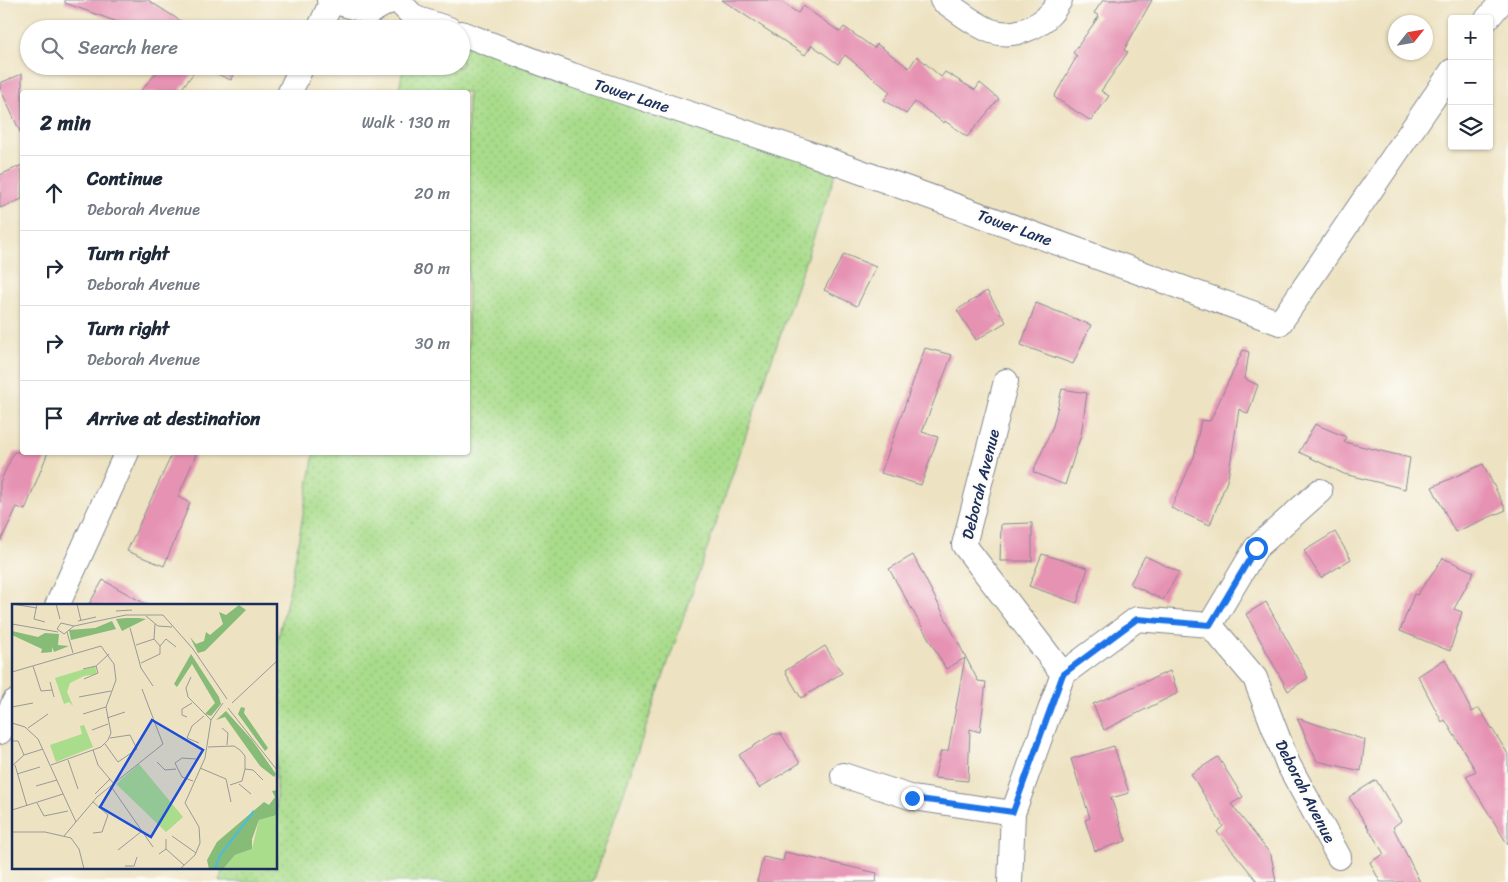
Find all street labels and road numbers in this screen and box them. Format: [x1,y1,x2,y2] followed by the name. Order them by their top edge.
[590,70,673,121] street label: Tower Lane
[973,201,1056,254] street label: Tower Lane
[953,426,1008,542] street label: Deborah Avenue
[1267,734,1344,848] street label: Deborah Avenue

